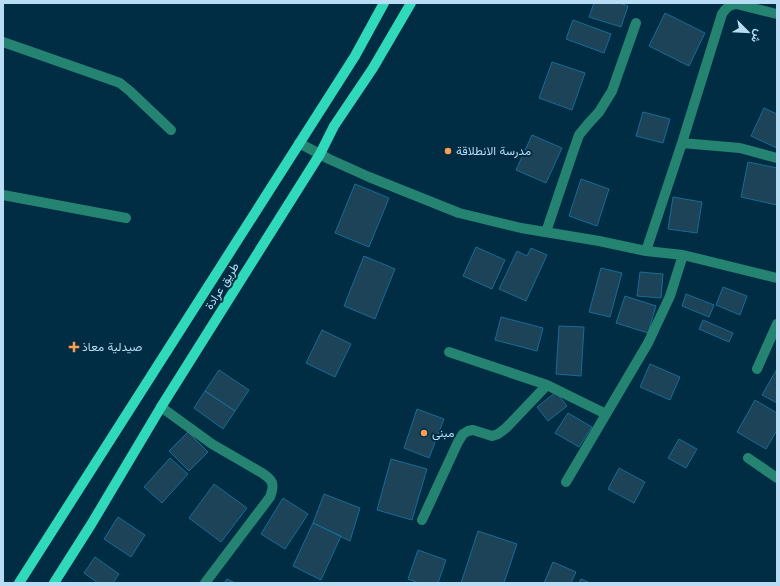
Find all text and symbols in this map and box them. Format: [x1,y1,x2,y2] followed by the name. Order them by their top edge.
[728,12,768,52] north arrow
[748,27,765,45] text: ش
[456,144,531,159] place label: مدرسة الانطلاقة
[443,146,453,156] marker: مدرسة الانطلاقة
[202,260,243,313] street label: طريق عرادة
[82,340,142,354] place label: صيدلية معاذ
[69,342,79,352] marker: صيدلية معاذ
[432,426,454,441] place label: مبنى
[419,428,429,438] marker: مبنى

